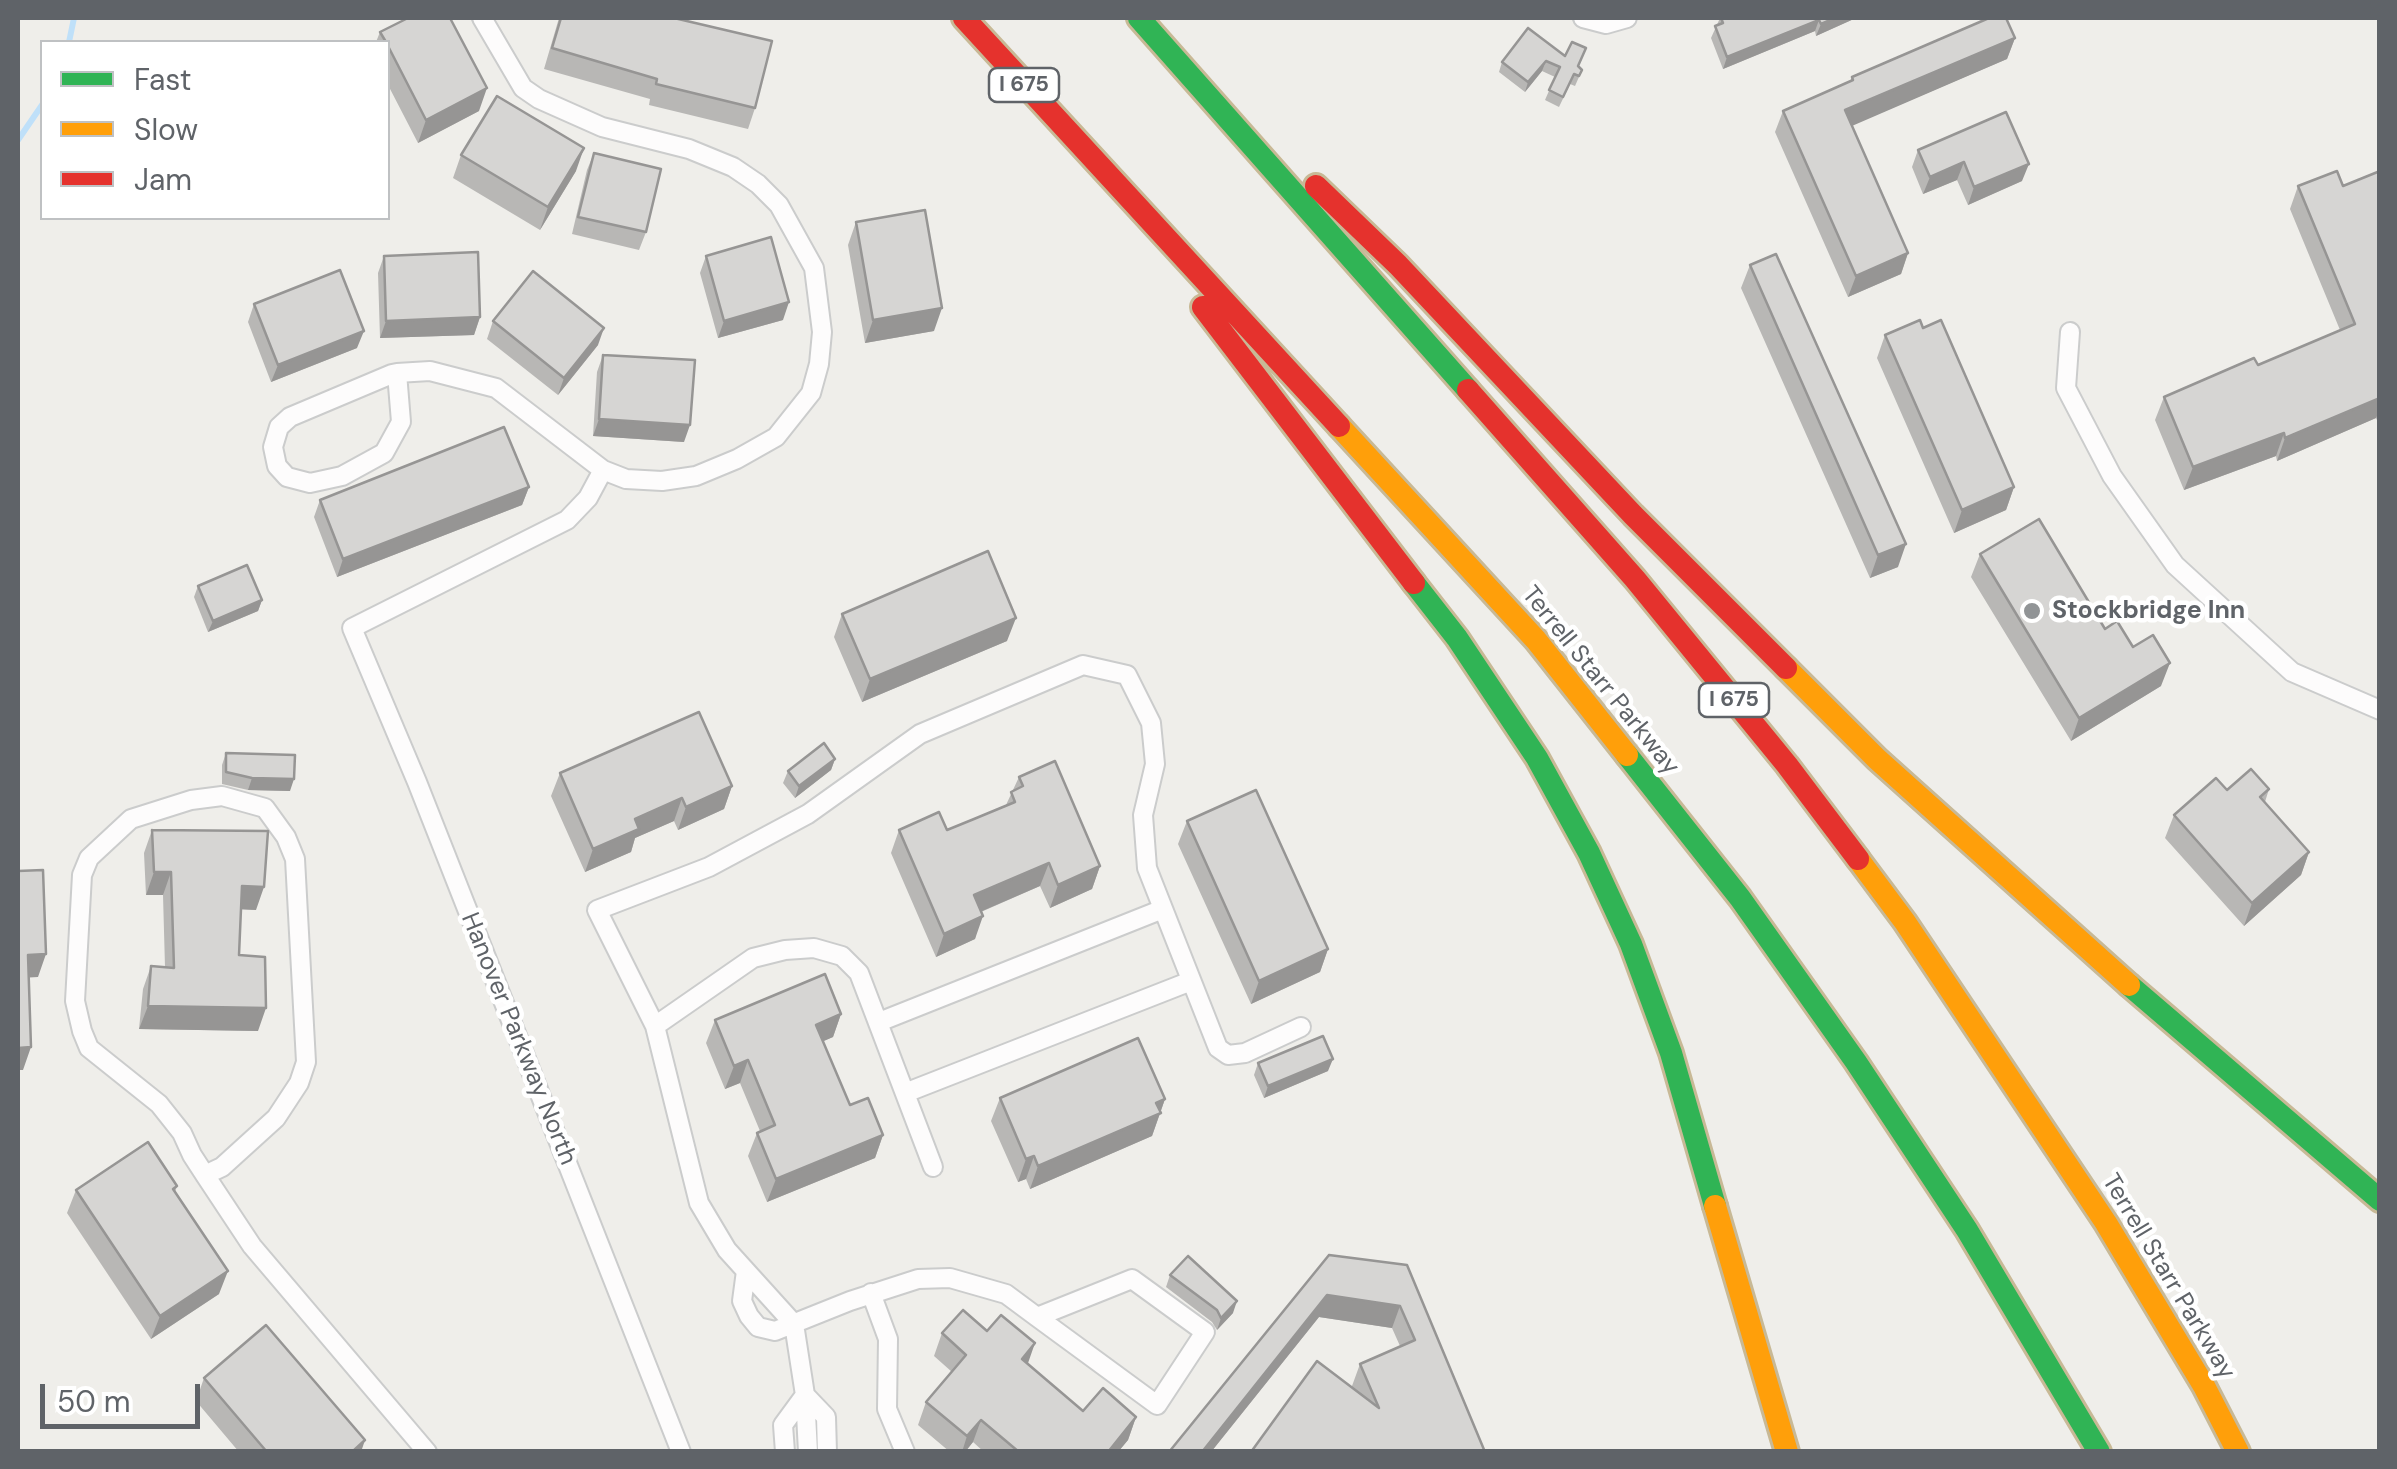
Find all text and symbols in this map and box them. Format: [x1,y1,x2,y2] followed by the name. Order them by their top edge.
[40,40,390,220] legend
[134,60,192,99] text: Fast
[989,68,1059,102] road number: I 675
[134,110,198,149] text: Slow
[134,160,192,199] text: Jam
[1515,581,1685,781] street label: Terrell Starr Parkway
[2052,596,2245,626] place label: Stockbridge Inn
[2021,600,2043,622] marker: Stockbridge Inn
[1699,683,1769,717] road number: I 675
[454,909,582,1169] street label: Hanover Parkway North
[2095,1169,2241,1385] street label: Terrell Starr Parkway
[45,1364,205,1426] scale bar
[57,1382,131,1421] text: 50 m

